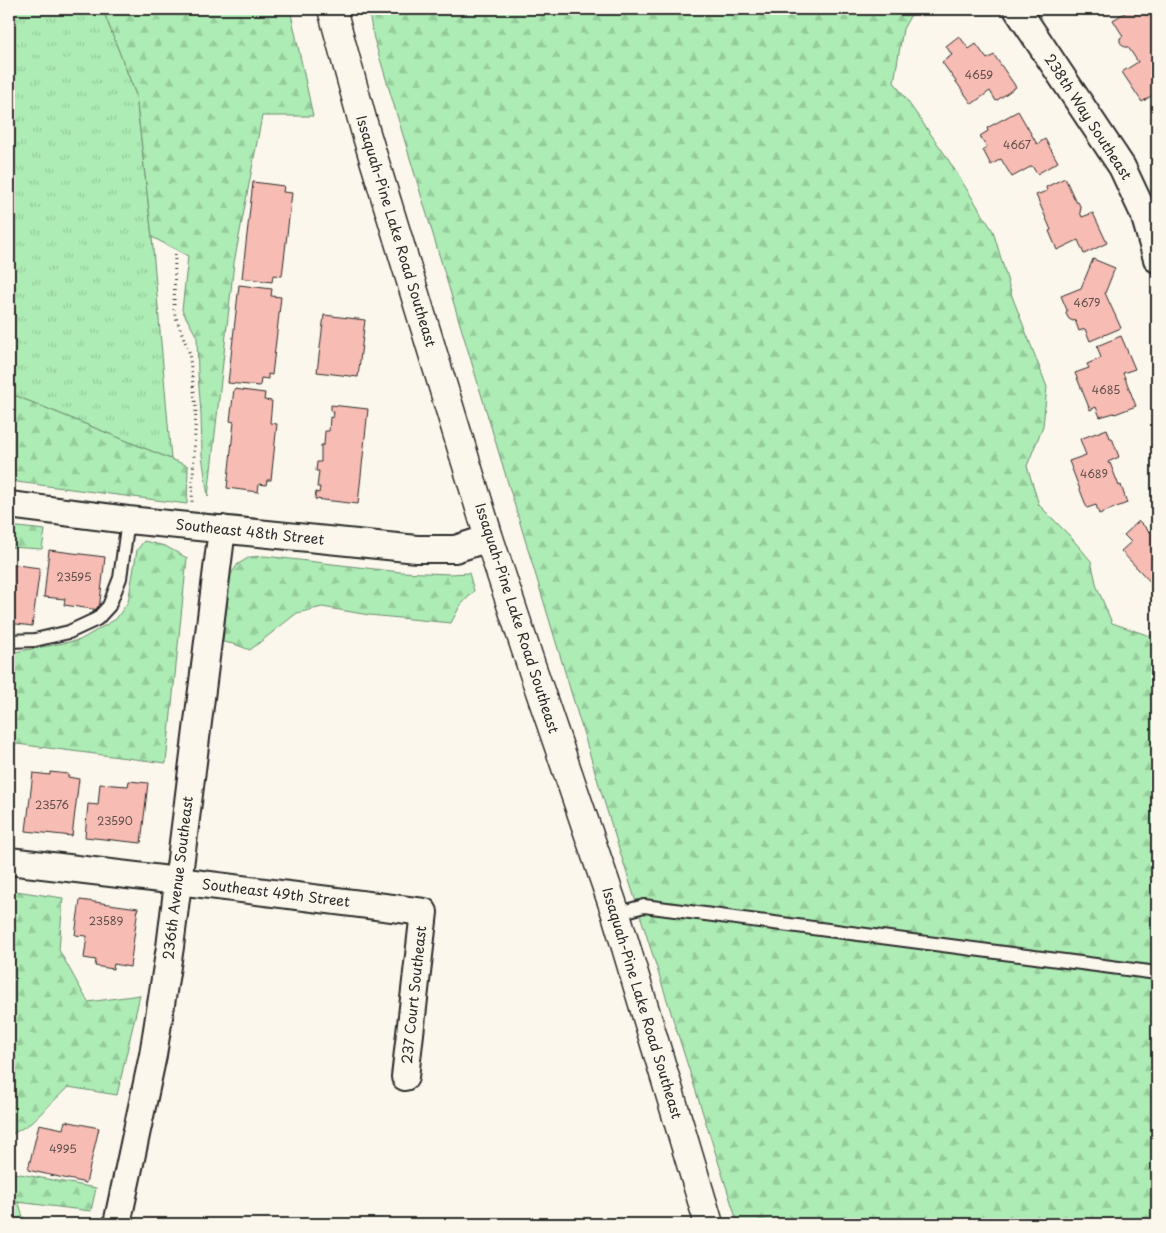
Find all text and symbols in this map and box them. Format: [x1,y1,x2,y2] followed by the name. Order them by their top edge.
[1040,50,1137,184] street label: 238th Way Southeast
[965,66,993,83] house number: 4659
[351,112,442,350] street label: Issaquah-Pine Lake Road Southeast
[1003,136,1031,153] house number: 4667
[1074,294,1100,311] house number: 4679
[1092,381,1120,398] house number: 4685
[1080,465,1108,482] house number: 4689
[470,500,565,736] street label: Issaquah-Pine Lake Road Southeast
[175,513,326,550] street label: Southeast 48th Street
[57,568,91,585] house number: 23595
[157,794,198,961] street label: 236th Avenue Southeast
[35,796,69,813] house number: 23576
[97,812,133,829] house number: 23590
[201,873,351,912] street label: Southeast 49th Street
[597,884,688,1122] street label: Issaquah-Pine Lake Road Southeast
[89,912,123,929] house number: 23589
[396,924,431,1065] street label: 237 Court Southeast
[49,1140,77,1157] house number: 4995

